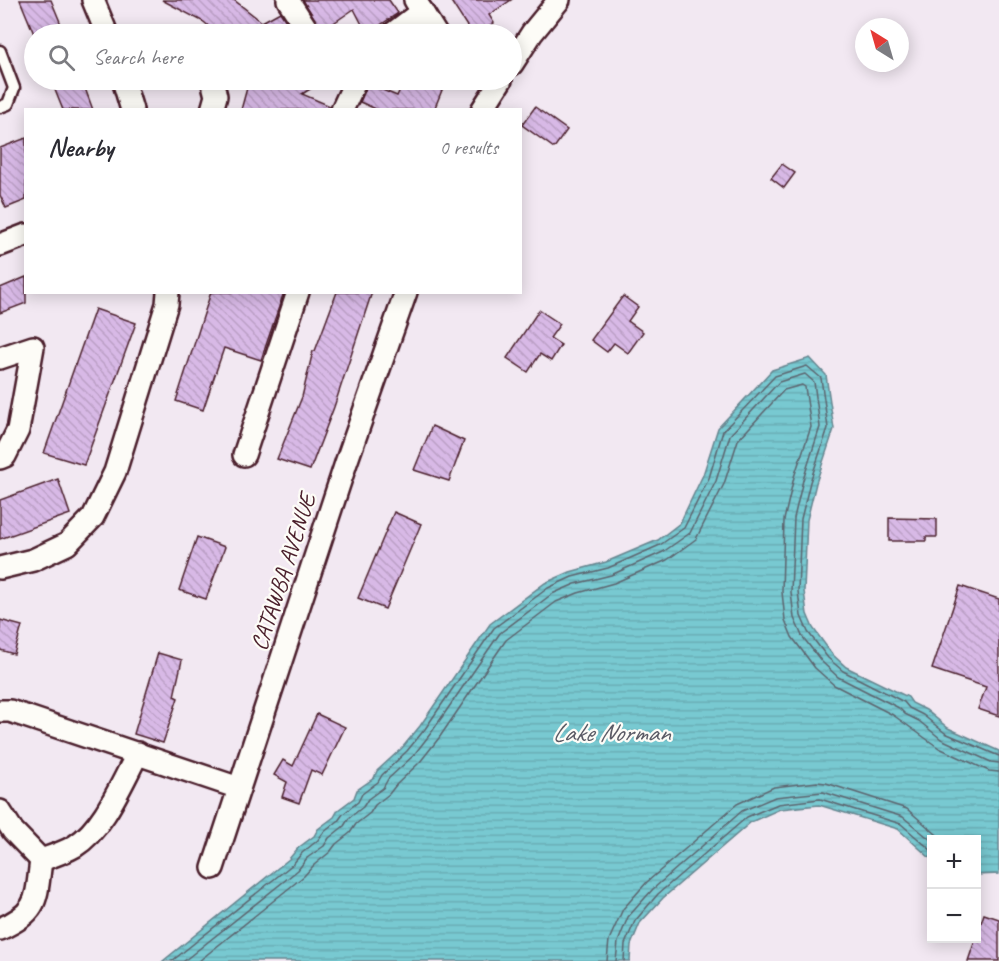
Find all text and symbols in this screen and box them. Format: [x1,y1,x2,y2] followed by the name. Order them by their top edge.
[855,18,909,72] north arrow
[24,24,522,90] search box
[45,41,78,74] icon: search
[93,43,183,71] text: Search here
[48,131,113,164] text: Nearby
[439,135,498,160] text: 0 results
[244,487,323,654] street label: CATAWBA AVENUE
[552,716,672,749] water label: Lake Norman
[927,835,981,943] map controls
[927,835,981,889] button: +
[927,889,981,943] button: −

